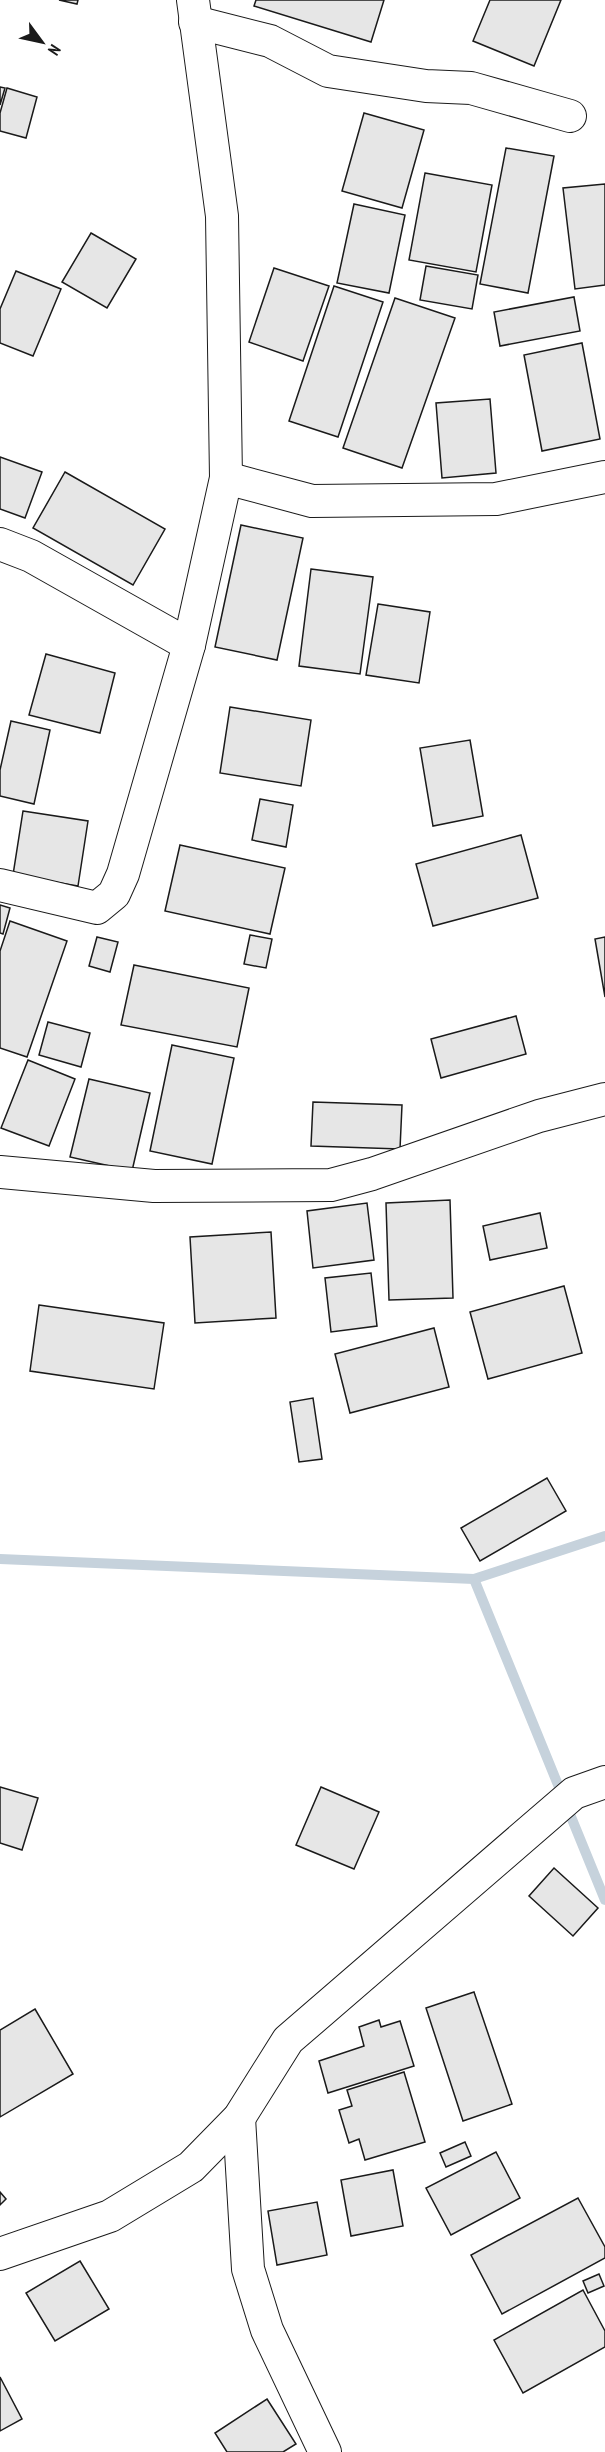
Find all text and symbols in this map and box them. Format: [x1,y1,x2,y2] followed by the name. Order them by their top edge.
[12,12,72,72] north arrow
[44,41,65,59] text: N

